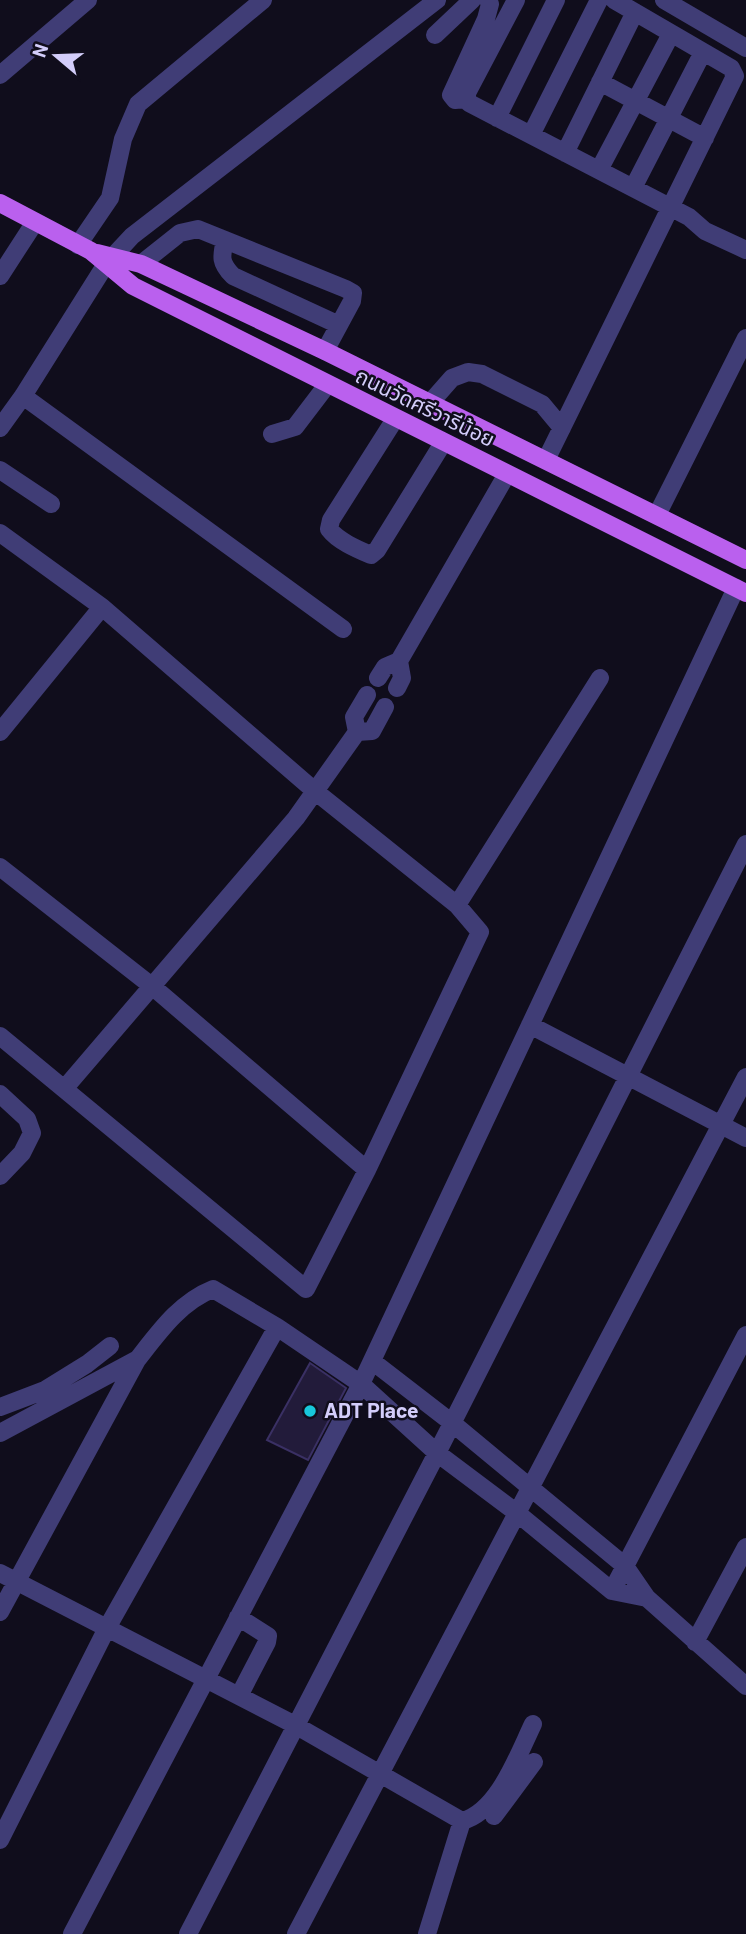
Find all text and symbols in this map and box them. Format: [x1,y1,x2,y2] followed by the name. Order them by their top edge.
[21,21,91,91] north arrow
[27,41,52,60] text: N
[352,362,499,451] street label: ถนนวัดศรีวารีน้อย
[324,1397,419,1422] place label: ADT Place
[302,1403,318,1419] marker: ADT Place

